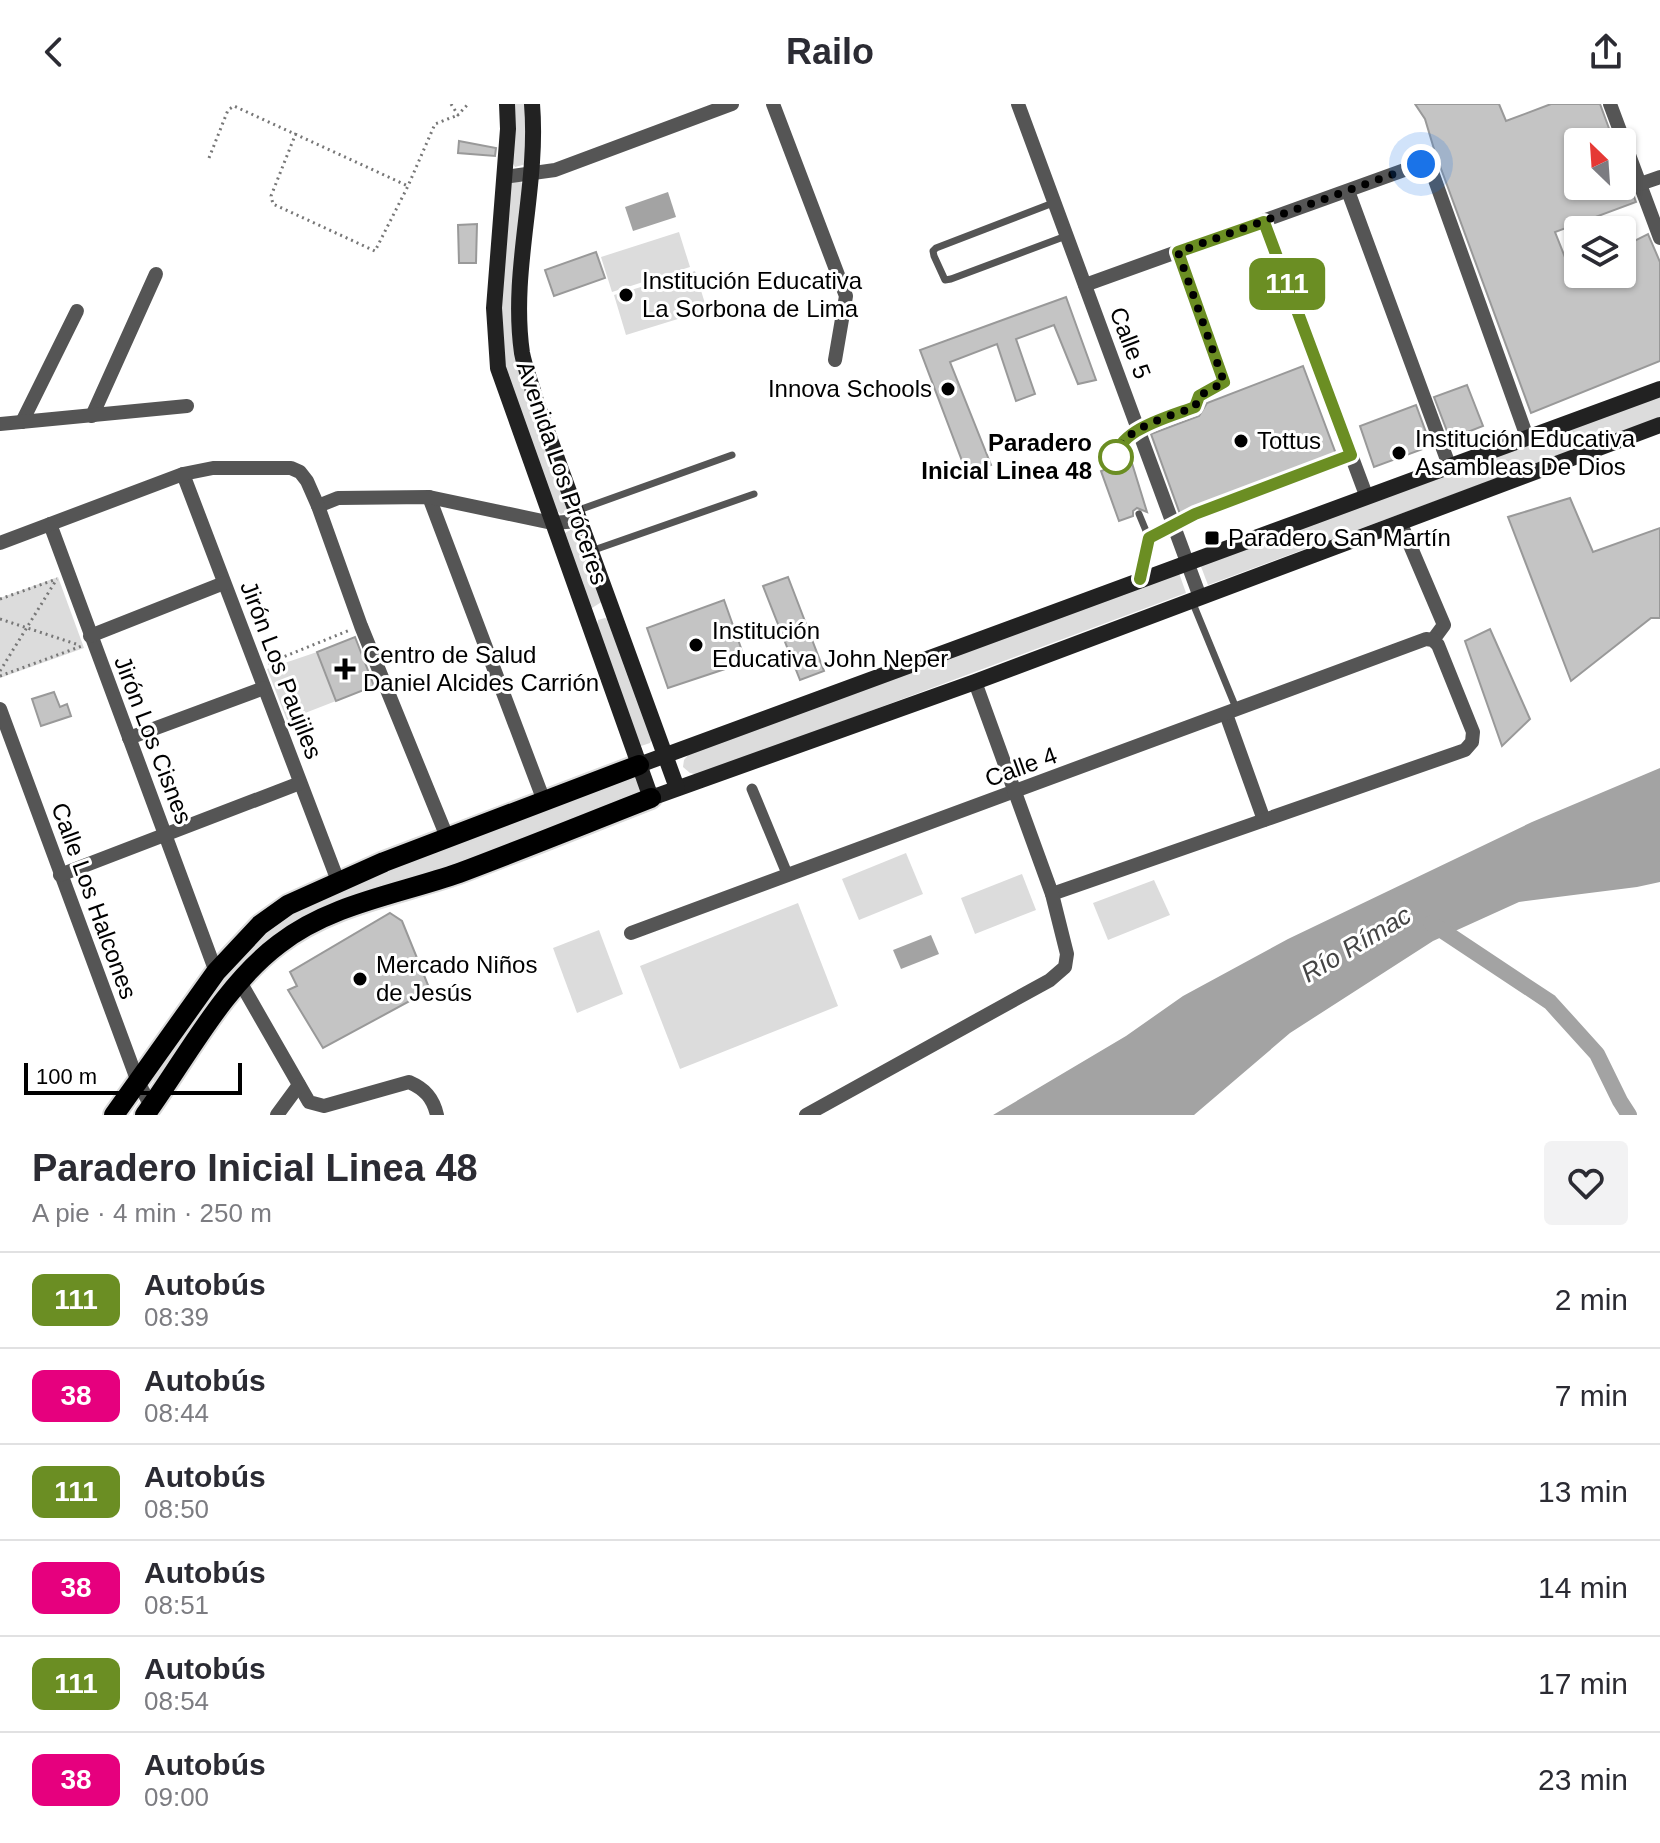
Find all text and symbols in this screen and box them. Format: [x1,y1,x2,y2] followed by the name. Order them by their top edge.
[32,30,76,74] icon: back
[1584,30,1628,74] icon: share
[786,31,874,72] text: Railo
[1564,128,1636,200] north arrow
[1564,128,1636,288] map controls
[1401,144,1441,184] your location
[1564,216,1636,288] button: layers
[1241,258,1333,310] line badge: 111
[642,267,863,322] place label: Institución Educativa La Sorbona de Lima
[1265,268,1309,299] text: 111
[617,286,635,304] marker: Institución Educativa La Sorbona de Lima
[1104,303,1156,383] street label: Calle 5
[512,358,613,588] street label: Avenida Los Próceres
[768,375,932,402] place label: Innova Schools
[939,380,957,398] marker: Innova Schools
[1415,425,1636,480] place label: Institución Educativa Asambleas De Dios
[1257,427,1321,454] place label: Tottus
[921,429,1092,484] place label: Paradero Inicial Linea 48
[1232,432,1250,450] marker: Tottus
[1099,440,1133,474] marker: Paradero Inicial Linea 48
[1390,444,1408,462] marker: Institución Educativa Asambleas De Dios
[1228,524,1451,551] place label: Paradero San Martín
[1203,529,1221,547] marker: Paradero San Martín
[235,577,328,762] street label: Jirón Los Paujiles
[712,617,948,672] place label: Institución Educativa John Neper
[687,636,705,654] marker: Institución Educativa John Neper
[363,641,599,696] place label: Centro de Salud Daniel Alcides Carrión
[109,652,198,827] street label: Jirón Los Cisnes
[334,658,356,680] marker: Centro de Salud Daniel Alcides Carrión
[981,741,1061,792] street label: Calle 4
[46,799,143,1003] street label: Calle Los Halcones
[1296,900,1416,988] water label: Río Rímac
[376,951,537,1006] place label: Mercado Niños de Jesús
[351,970,369,988] marker: Mercado Niños de Jesús
[24,1059,242,1095] scale bar
[36,1064,97,1089] text: 100 m
[1544,1141,1628,1225] button: heart
[32,1147,478,1189] text: Paradero Inicial Linea 48
[32,1198,272,1228] text: A pie · 4 min · 250 m
[144,1268,266,1301] text: Autobús
[1555,1283,1628,1316] text: 2 min
[54,1284,98,1315] text: 111
[144,1302,209,1332] text: 08:39
[144,1364,266,1397] text: Autobús
[1555,1379,1628,1412] text: 7 min
[60,1380,92,1411] text: 38
[144,1398,209,1428] text: 08:44
[144,1460,266,1493] text: Autobús
[1538,1475,1628,1508] text: 13 min
[54,1476,98,1507] text: 111
[144,1494,209,1524] text: 08:50
[144,1556,266,1589] text: Autobús
[1538,1571,1628,1604] text: 14 min
[60,1572,92,1603] text: 38
[144,1590,209,1620] text: 08:51
[144,1652,266,1685] text: Autobús
[1538,1667,1628,1700] text: 17 min
[54,1668,98,1699] text: 111
[144,1686,209,1716] text: 08:54
[144,1748,266,1781] text: Autobús
[1538,1763,1628,1796] text: 23 min
[60,1764,92,1795] text: 38
[144,1782,209,1812] text: 09:00

